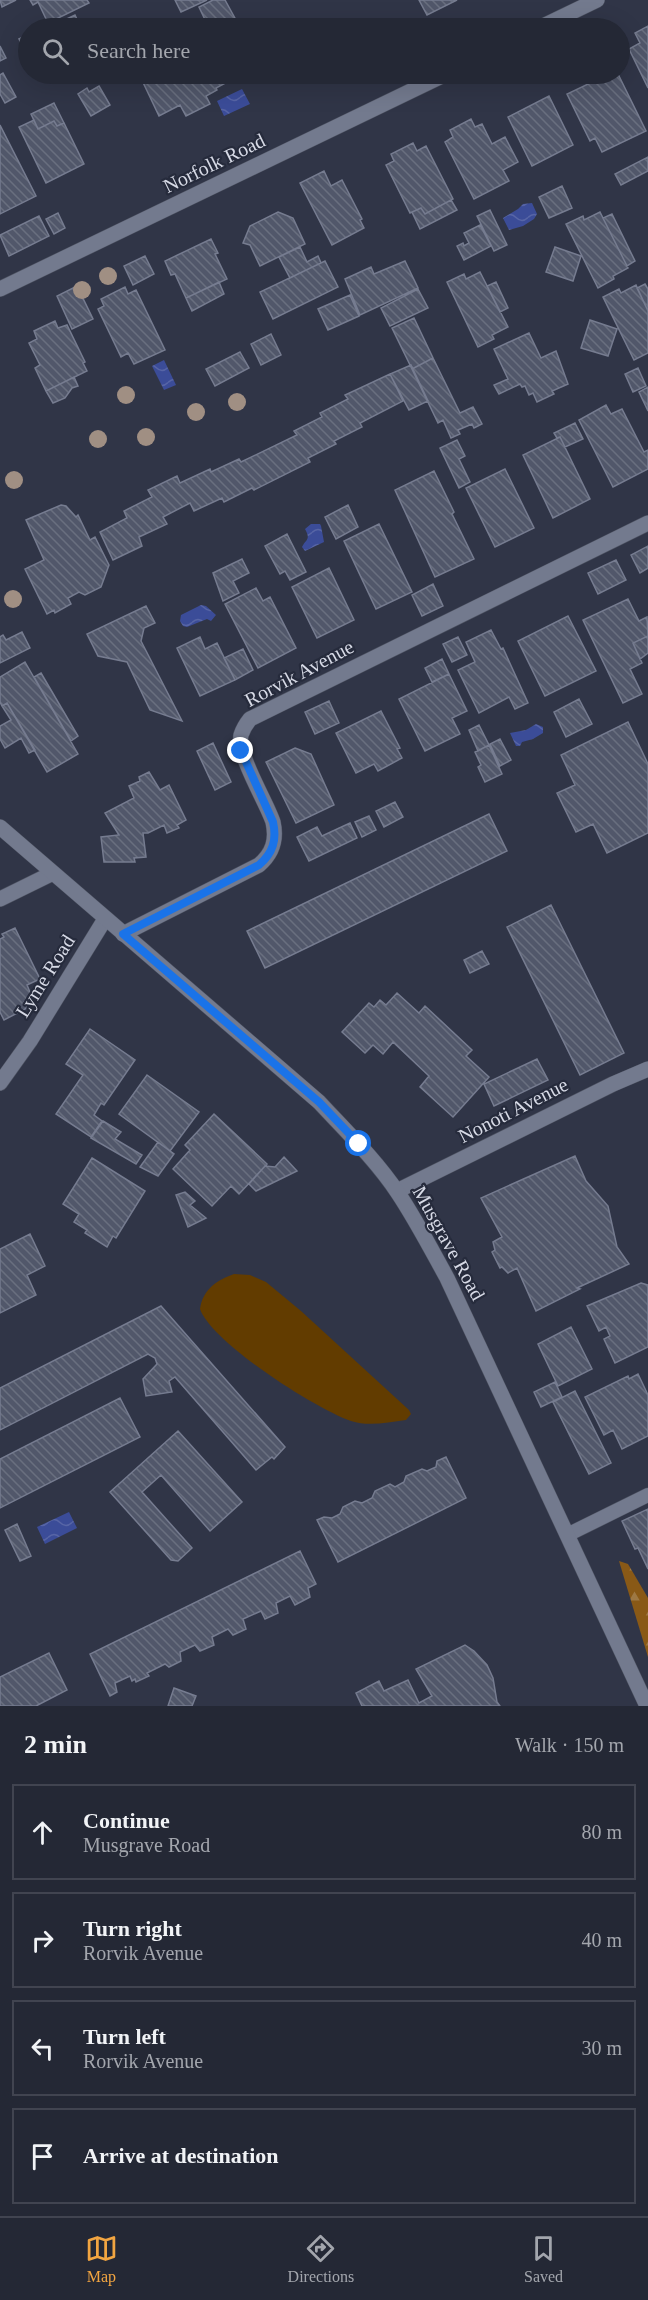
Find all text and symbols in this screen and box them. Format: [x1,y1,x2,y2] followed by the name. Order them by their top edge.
[18,18,630,84] search box
[39,35,72,68] icon: search
[87,38,190,63] text: Search here
[159,129,269,197] street label: Norfolk Road
[241,635,357,711] street label: Rorvik Avenue
[227,737,253,763] route end
[11,931,80,1022] street label: Lyme Road
[454,1073,572,1147] street label: Nonoti Avenue
[345,1130,371,1156] route start
[408,1182,489,1304] street label: Musgrave Road
[24,1730,87,1759] text: 2 min
[515,1734,624,1756] text: Walk · 150 m
[83,1808,170,1833] text: Continue
[26,1816,59,1849] icon: ahead
[581,1821,622,1843] text: 80 m
[83,1834,210,1856] text: Musgrave Road
[83,1916,182,1941] text: Turn right
[26,1924,59,1957] icon: right
[581,1929,622,1951] text: 40 m
[83,1942,203,1964] text: Rorvik Avenue
[83,2024,166,2049] text: Turn left
[26,2032,59,2065] icon: left
[581,2037,622,2059] text: 30 m
[83,2050,203,2072] text: Rorvik Avenue
[26,2140,59,2173] icon: arrive
[83,2143,279,2168] text: Arrive at destination
[85,2232,118,2286] tab: Map
[288,2232,354,2286] tab: Directions
[524,2232,563,2286] tab: Saved

